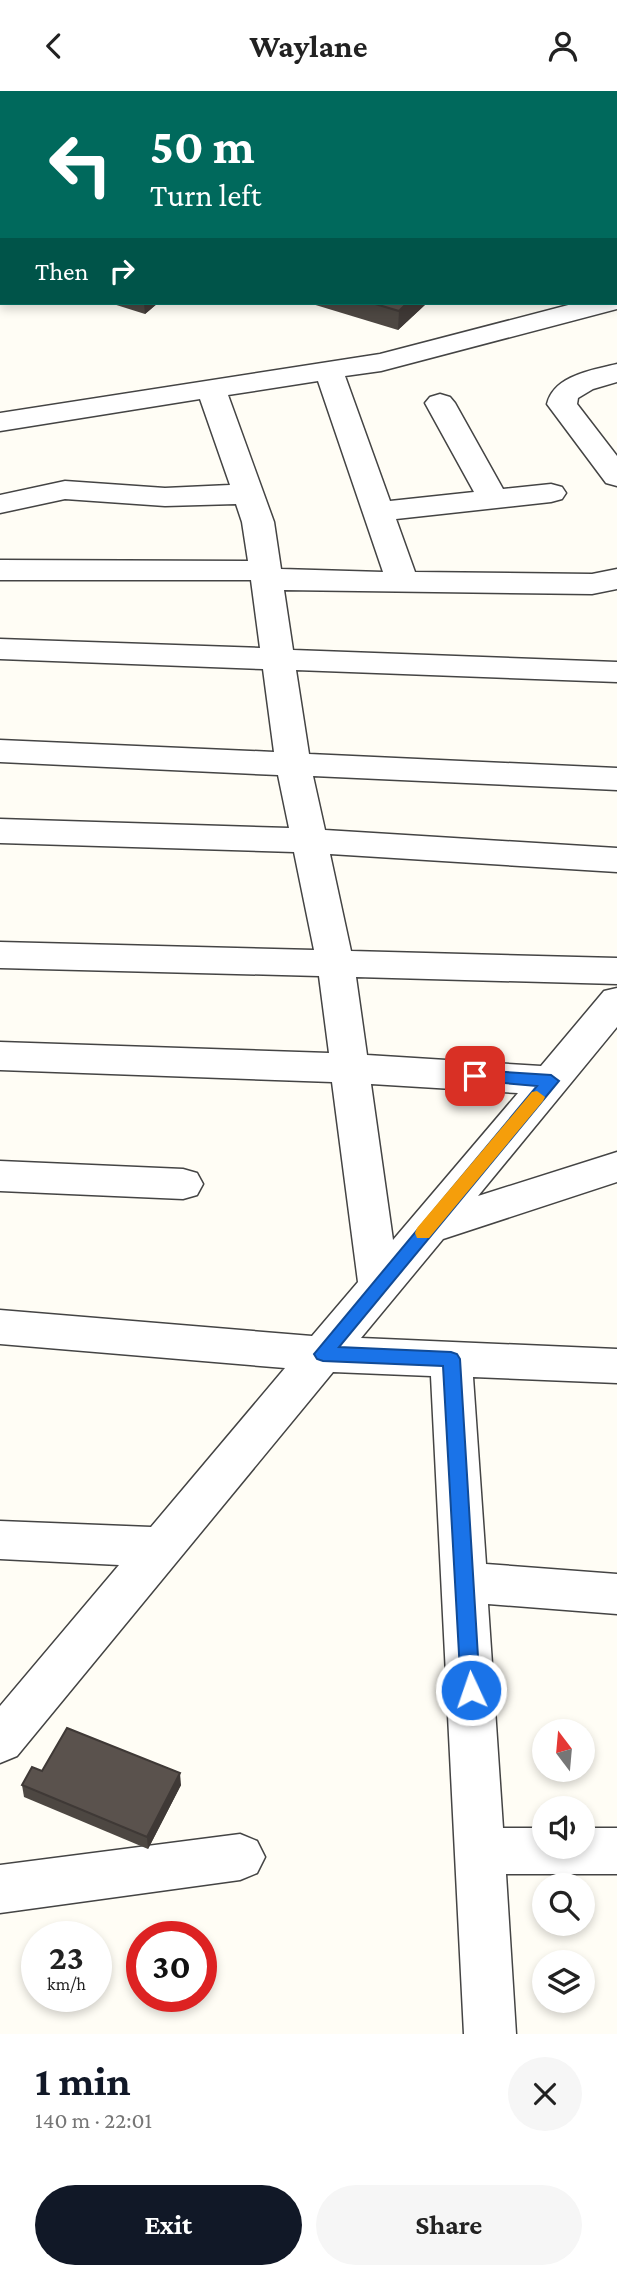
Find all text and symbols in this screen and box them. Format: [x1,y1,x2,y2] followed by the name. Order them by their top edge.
[35,27,73,65] icon: back
[544,27,582,65] icon: person
[249,28,368,64] text: Waylane
[35,119,126,210] icon: left
[150,119,255,174] text: 50 m
[150,177,261,213] text: Turn left
[103,252,141,290] icon: right
[35,257,89,286] text: Then
[445,1046,505,1106] pin
[456,1057,494,1095] icon: arrive
[434,1653,508,1727] position arrow
[532,1719,595,1781] north arrow
[532,1719,595,2013] map controls
[532,1796,595,1859] button: sound
[532,1873,595,1936] button: search
[126,1921,217,2012] speed limit sign: 30
[49,1938,84,1977] text: 23
[532,1950,595,2013] button: layers
[47,1974,86,1994] text: km/h
[35,2057,131,2104] text: 1 min
[508,2057,582,2131] button: close
[35,2107,152,2133] text: 140 m · 22:01
[35,2185,302,2265] button: Exit
[316,2185,582,2265] button: Share

